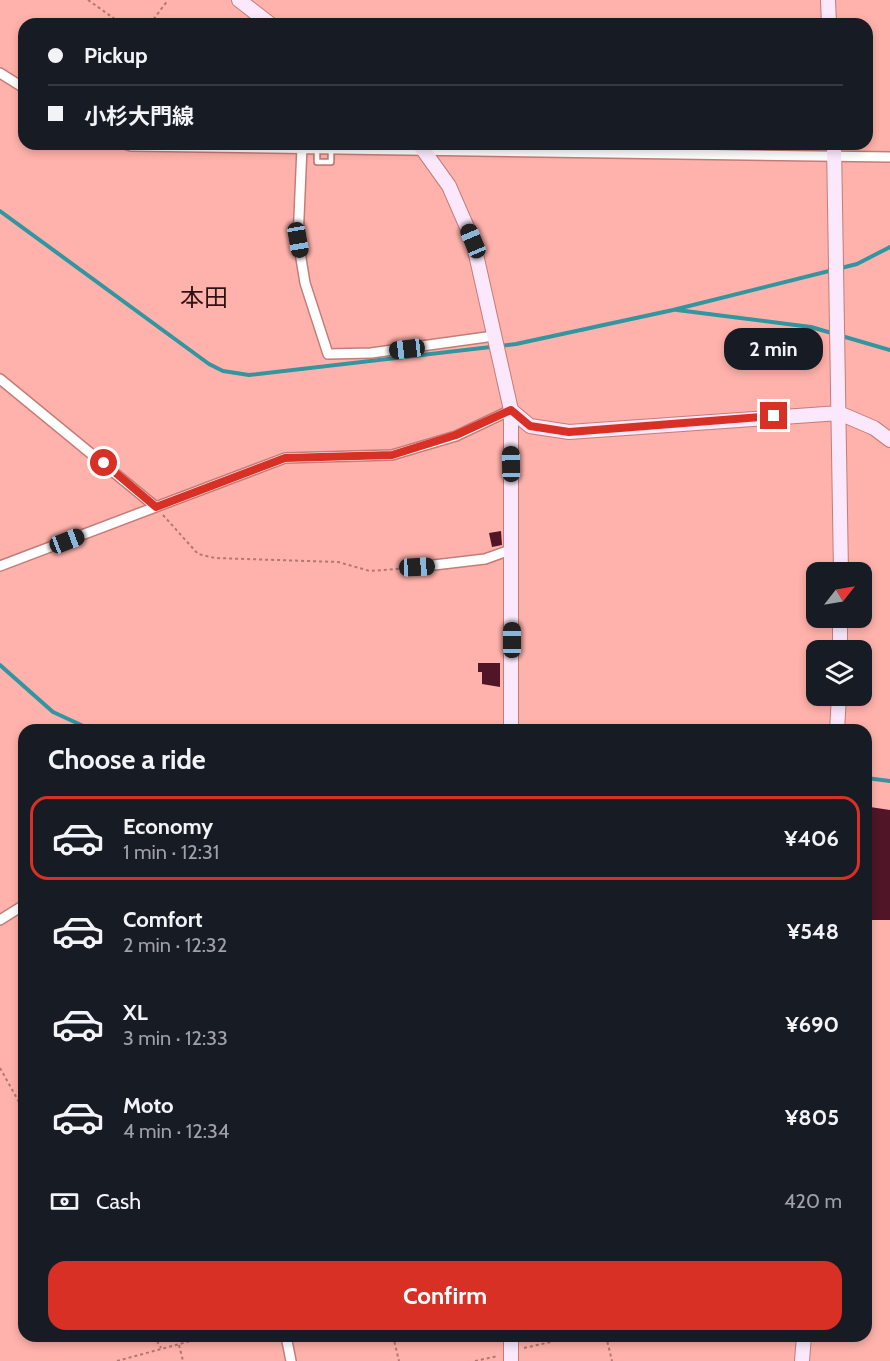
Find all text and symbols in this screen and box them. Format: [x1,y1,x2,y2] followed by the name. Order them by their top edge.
[84,42,148,69] text: Pickup
[84,103,194,130] text: 小杉大門線
[286,221,310,259] car
[458,221,488,261] car
[180,283,228,312] district label: 本田
[724,329,824,371] callout: 2 min
[749,337,798,361] text: 2 min
[388,338,426,360] car
[760,402,787,429] route end
[502,446,520,482] car
[90,449,117,476] route start
[47,526,87,556] car
[399,557,435,577] car
[806,562,872,628] north arrow
[806,562,872,706] map controls
[503,622,521,658] car
[806,640,872,706] button: layers
[48,743,206,776] text: Choose a ride
[51,811,105,865] icon: car
[123,813,213,840] text: Economy
[784,825,839,852] text: ¥406
[123,840,219,864] text: 1 min · 12:31
[51,904,105,958] icon: car
[123,906,202,933] text: Comfort
[787,918,839,945] text: ¥548
[123,933,227,957] text: 2 min · 12:32
[51,997,105,1051] icon: car
[123,999,148,1026] text: XL
[785,1011,839,1038] text: ¥690
[123,1026,228,1050] text: 3 min · 12:33
[51,1090,105,1144] icon: car
[123,1092,174,1119] text: Moto
[785,1104,839,1131] text: ¥805
[123,1119,229,1143] text: 4 min · 12:34
[48,1185,81,1218] icon: cash
[96,1188,141,1215] text: Cash
[784,1189,842,1213] text: 420 m
[48,1261,842,1330] button: Confirm

